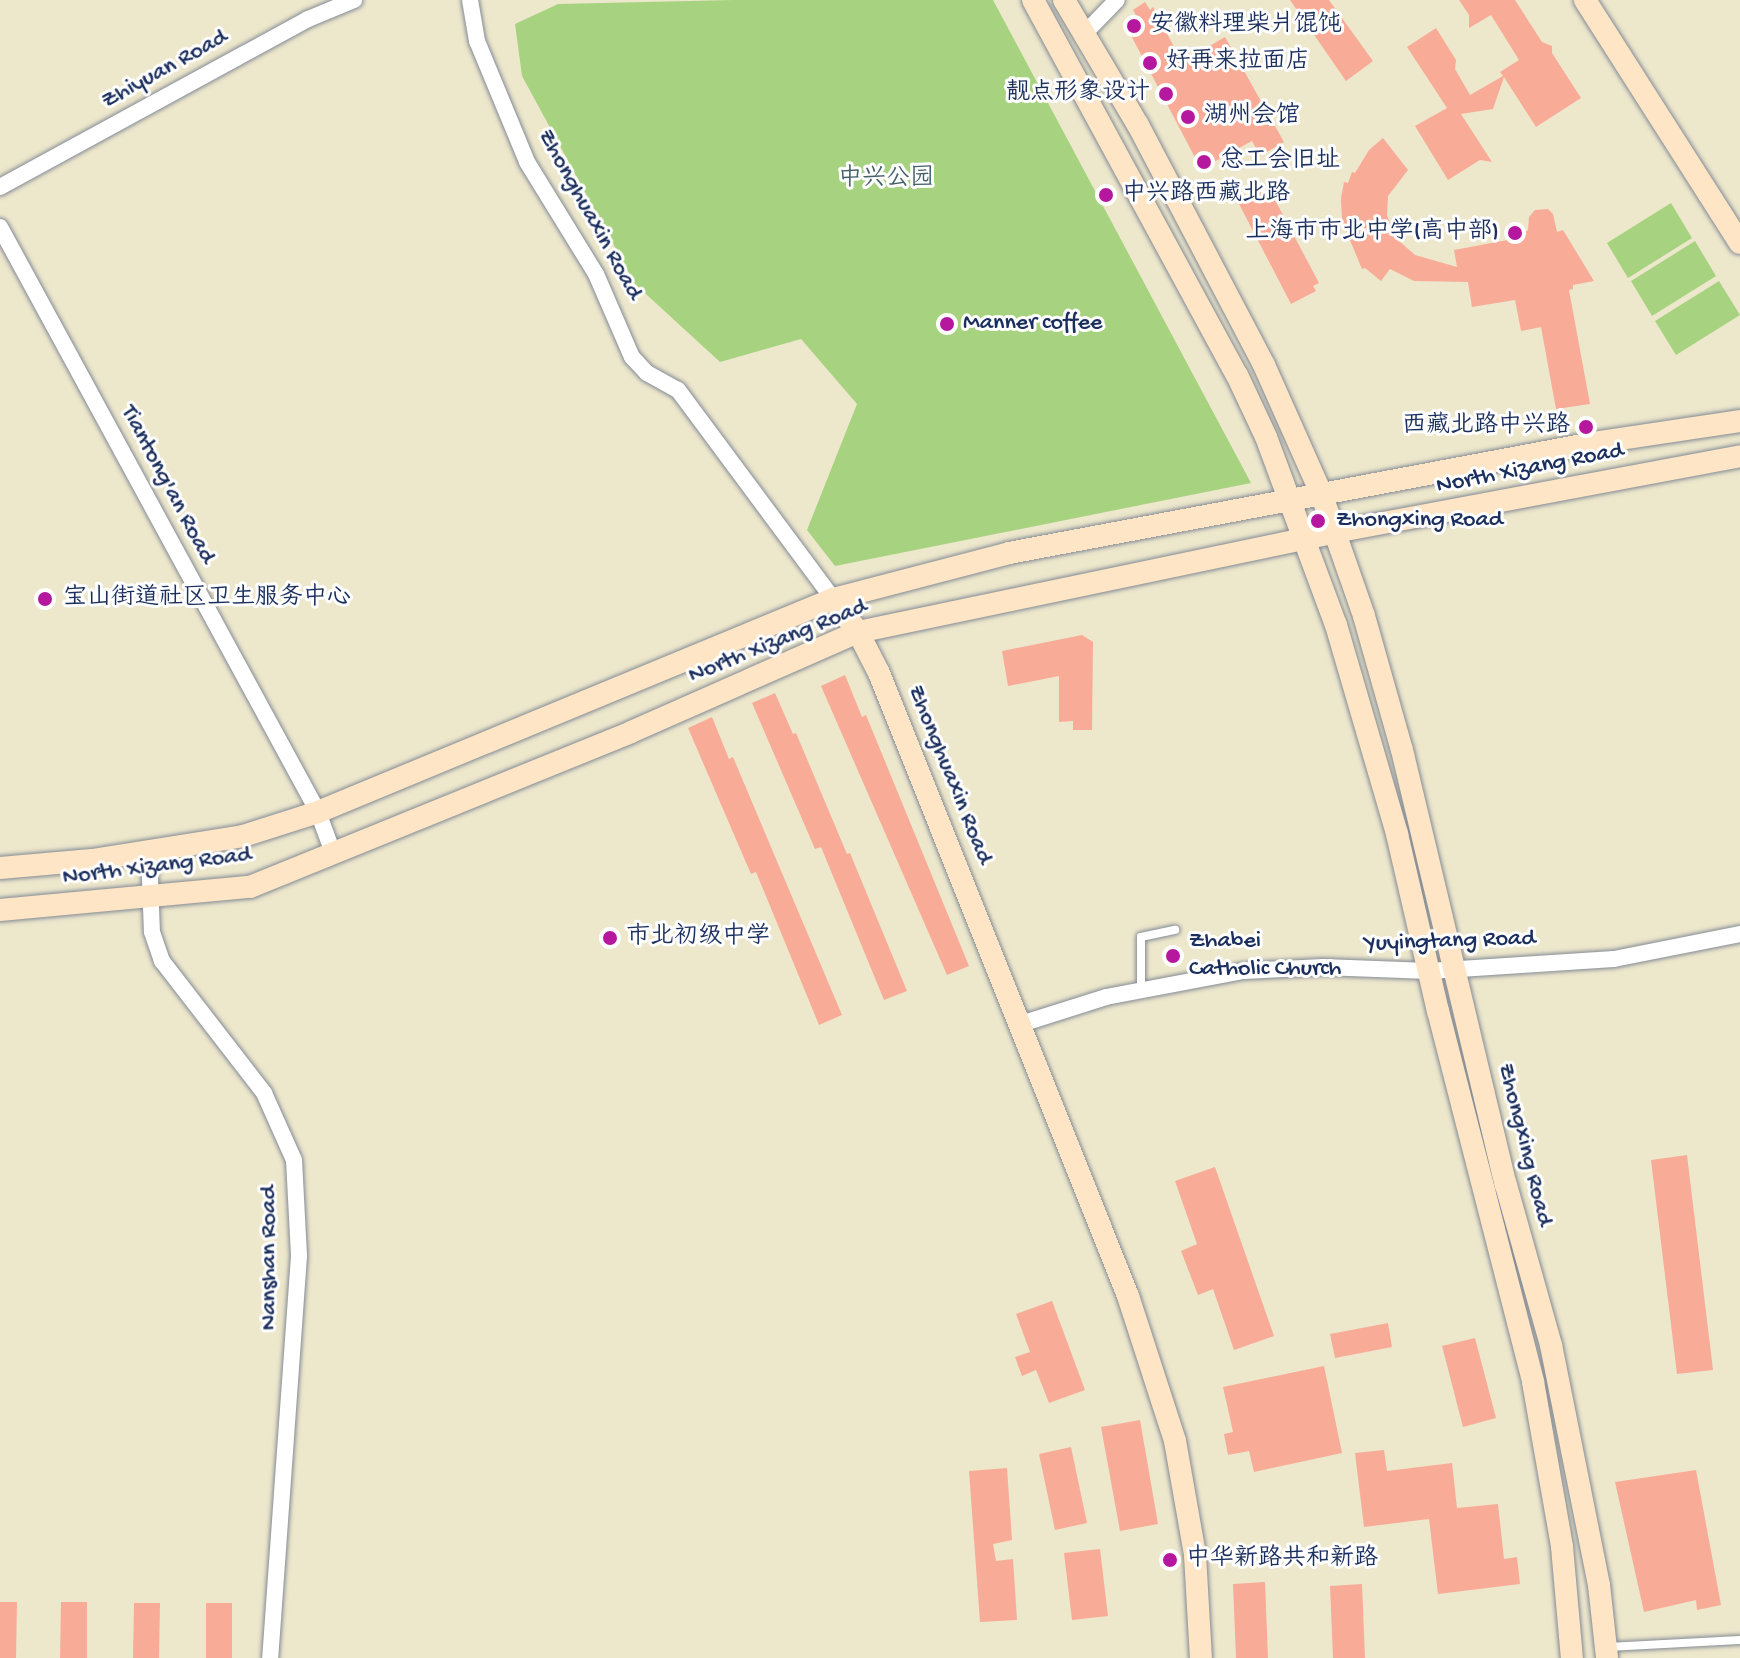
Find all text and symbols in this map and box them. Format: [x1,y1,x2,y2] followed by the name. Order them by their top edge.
[1150,12,1342,40] place label: 安徽料理柴爿馄饨
[1125,17,1143,35] marker: 安徽料理柴爿馄饨
[97,24,233,116] street label: Zhiyuan Road
[1166,49,1310,77] place label: 好再来拉面店
[1141,54,1159,72] marker: 好再来拉面店
[1006,80,1150,108] place label: 靓点形象设计
[1157,85,1175,103] marker: 靓点形象设计
[1204,103,1300,131] place label: 湖州会馆
[1179,108,1197,126] marker: 湖州会馆
[530,125,648,305] street label: Zhonghuaxin Road
[1220,148,1340,176] place label: 总工会旧址
[1195,153,1213,171] marker: 总工会旧址
[838,166,934,194] park label: 中兴公园
[1122,181,1290,209] place label: 中兴路西藏北路
[1097,186,1115,204] marker: 中兴路西藏北路
[1245,219,1499,247] place label: 上海市市北中学(高中部)
[1506,224,1524,242] marker: 上海市市北中学(高中部)
[963,310,1102,338] place label: Manner coffee
[938,315,956,333] marker: Manner coffee
[113,401,221,569] street label: Tiantong'an Road
[1402,413,1570,441] place label: 西藏北路中兴路
[1577,418,1595,436] marker: 西藏北路中兴路
[1434,437,1626,501] street label: North Xizang Road
[1336,507,1503,535] place label: Zhongxing Road
[1307,510,1329,532] marker: Zhongxing Road
[63,585,351,613] place label: 宝山街道社区卫生服务中心
[34,588,56,610] marker: 宝山街道社区卫生服务中心
[685,593,871,691] street label: North Xizang Road
[900,681,998,869] street label: Zhonghuaxin Road
[61,841,253,893] street label: North Xizang Road
[626,924,770,952] place label: 市北初级中学
[1364,925,1536,959] street label: Yuyingtang Road
[1189,928,1342,984] place label: Zhabei Catholic Church
[601,929,619,947] marker: 市北初级中学
[1164,947,1182,965] marker: Zhabei Catholic Church
[1490,1061,1558,1229] street label: Zhongxing Road
[256,1186,284,1330] street label: Nanshan Road
[1186,1546,1378,1574] place label: 中华新路共和新路
[1161,1551,1179,1569] marker: 中华新路共和新路

